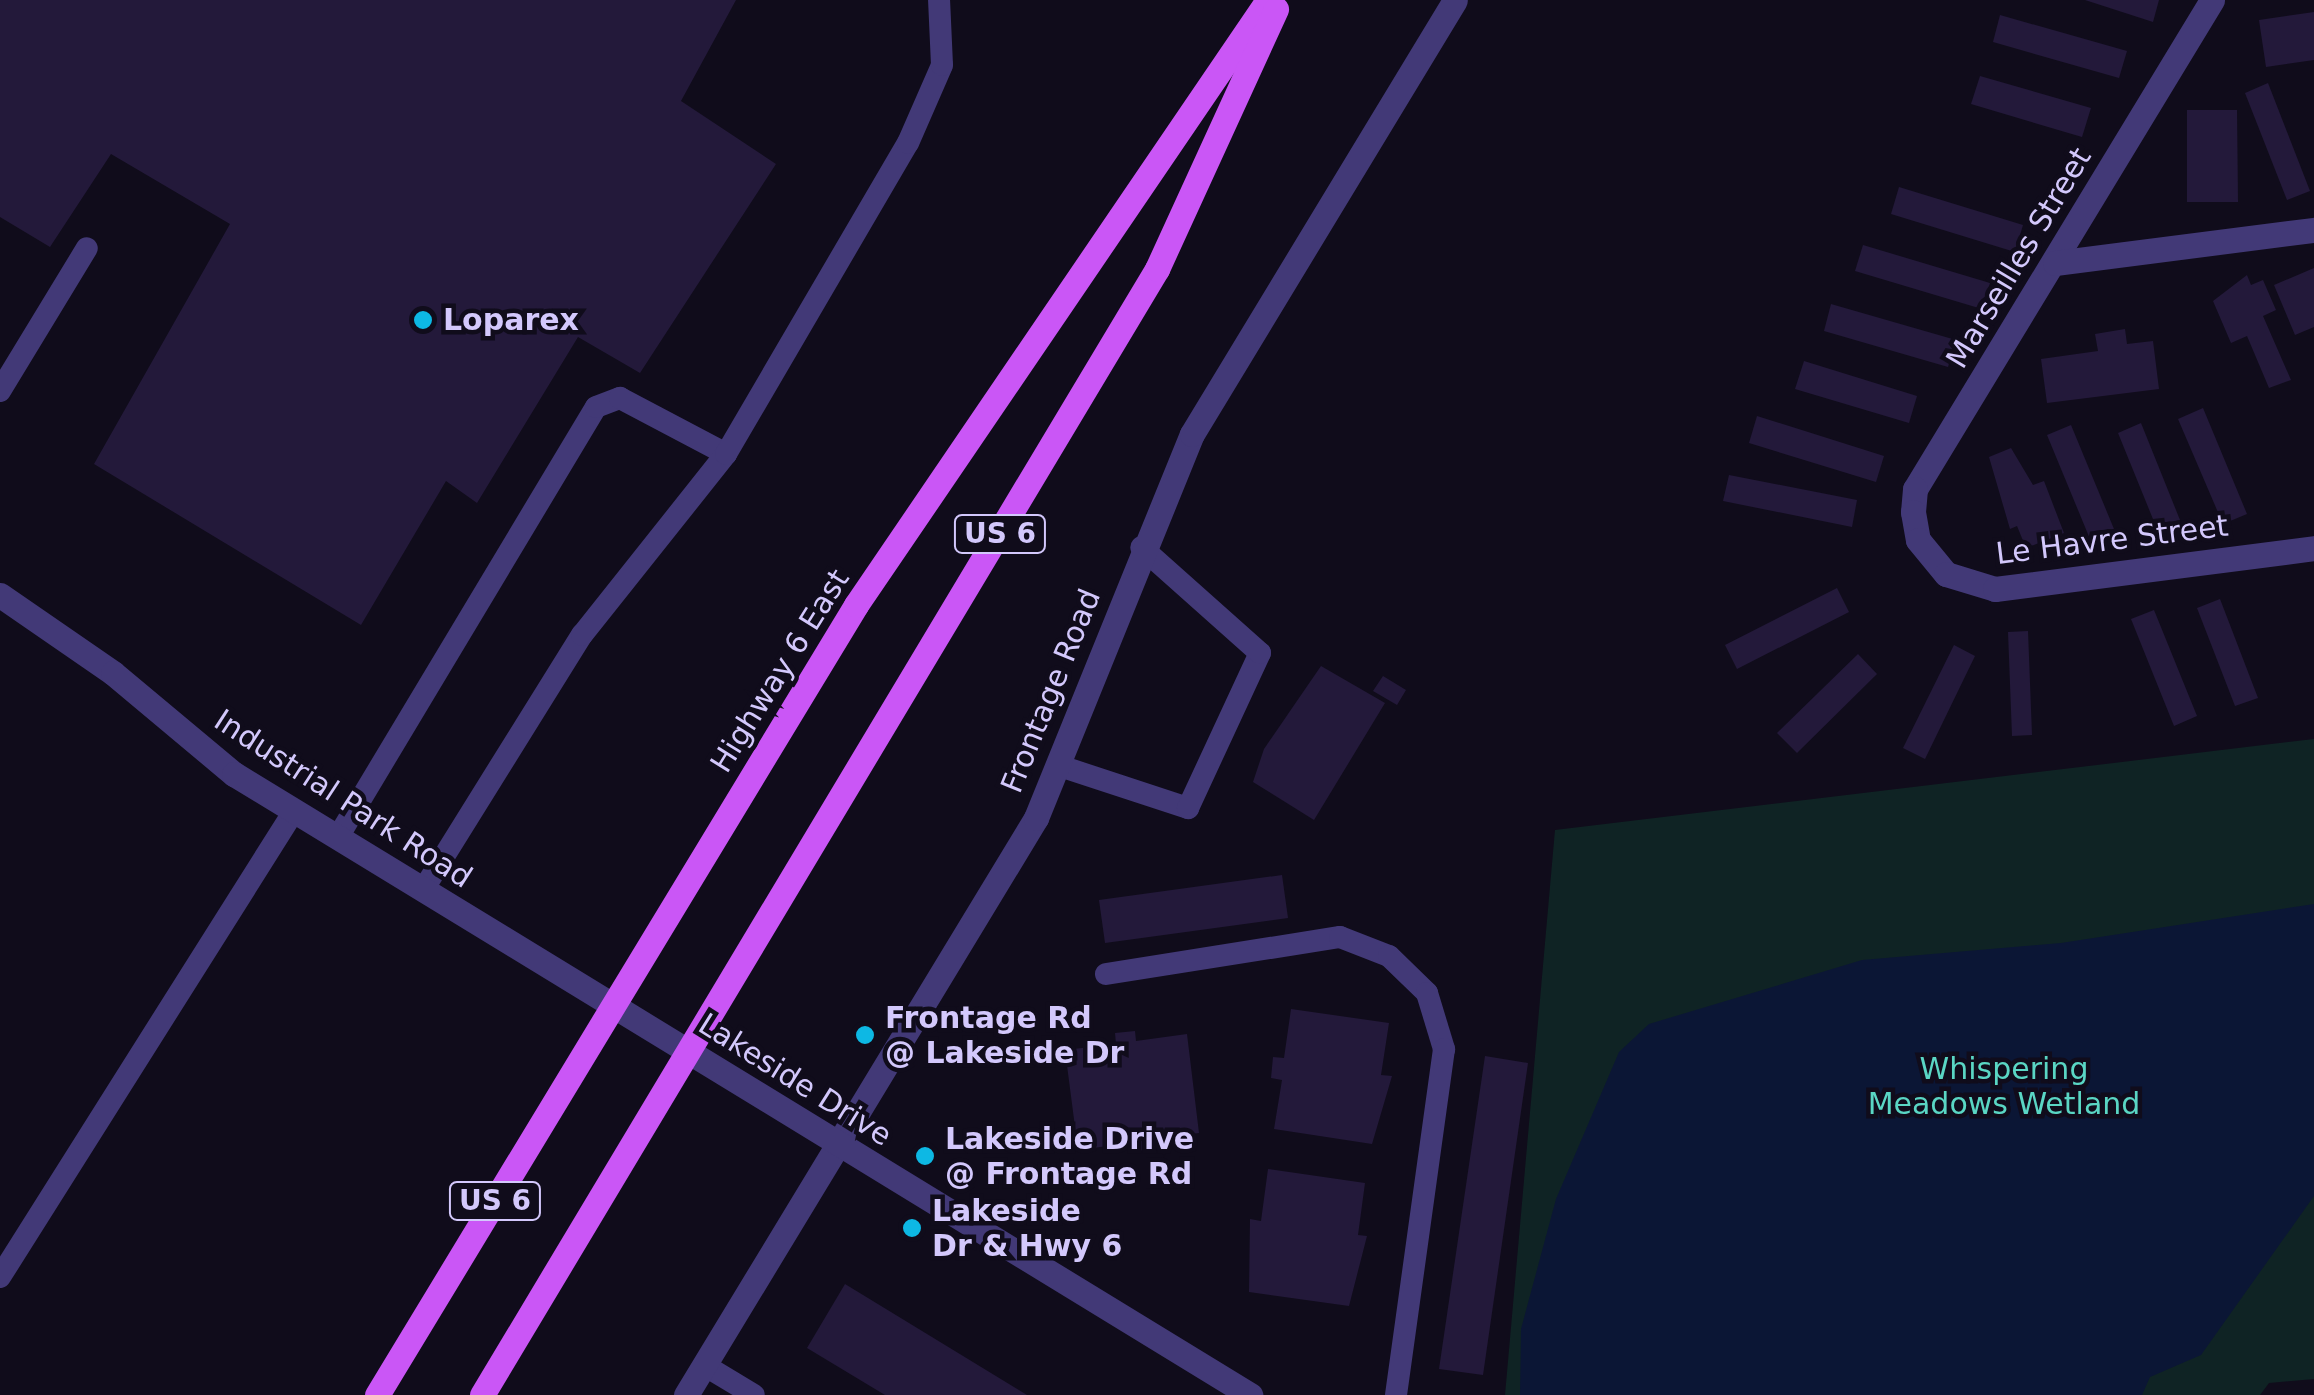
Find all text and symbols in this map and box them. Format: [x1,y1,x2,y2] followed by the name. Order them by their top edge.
[1939,141,2099,375] street label: Marseilles Street
[443,302,579,338] place label: Loparex
[412,309,434,331] marker: Loparex
[1994,508,2230,572] street label: Le Havre Street
[952,511,1048,557] road number: US 6
[703,563,857,779] street label: Highway 6 East
[994,584,1108,798] street label: Frontage Road
[207,702,479,896] street label: Industrial Park Road
[885,1000,1124,1070] place label: Frontage Rd @ Lakeside Dr
[692,1006,898,1154] street label: Lakeside Drive
[854,1024,876,1046] marker: Frontage Rd @ Lakeside Dr
[1868,1051,2140,1122] park label: Whispering Meadows Wetland
[945,1121,1194,1192] place label: Lakeside Drive @ Frontage Rd
[914,1145,936,1167] marker: Lakeside Drive @ Frontage Rd
[448,1178,542,1224] road number: US 6
[932,1193,1122,1264] place label: Lakeside Dr & Hwy 6
[901,1217,923,1239] marker: Lakeside Dr & Hwy 6

